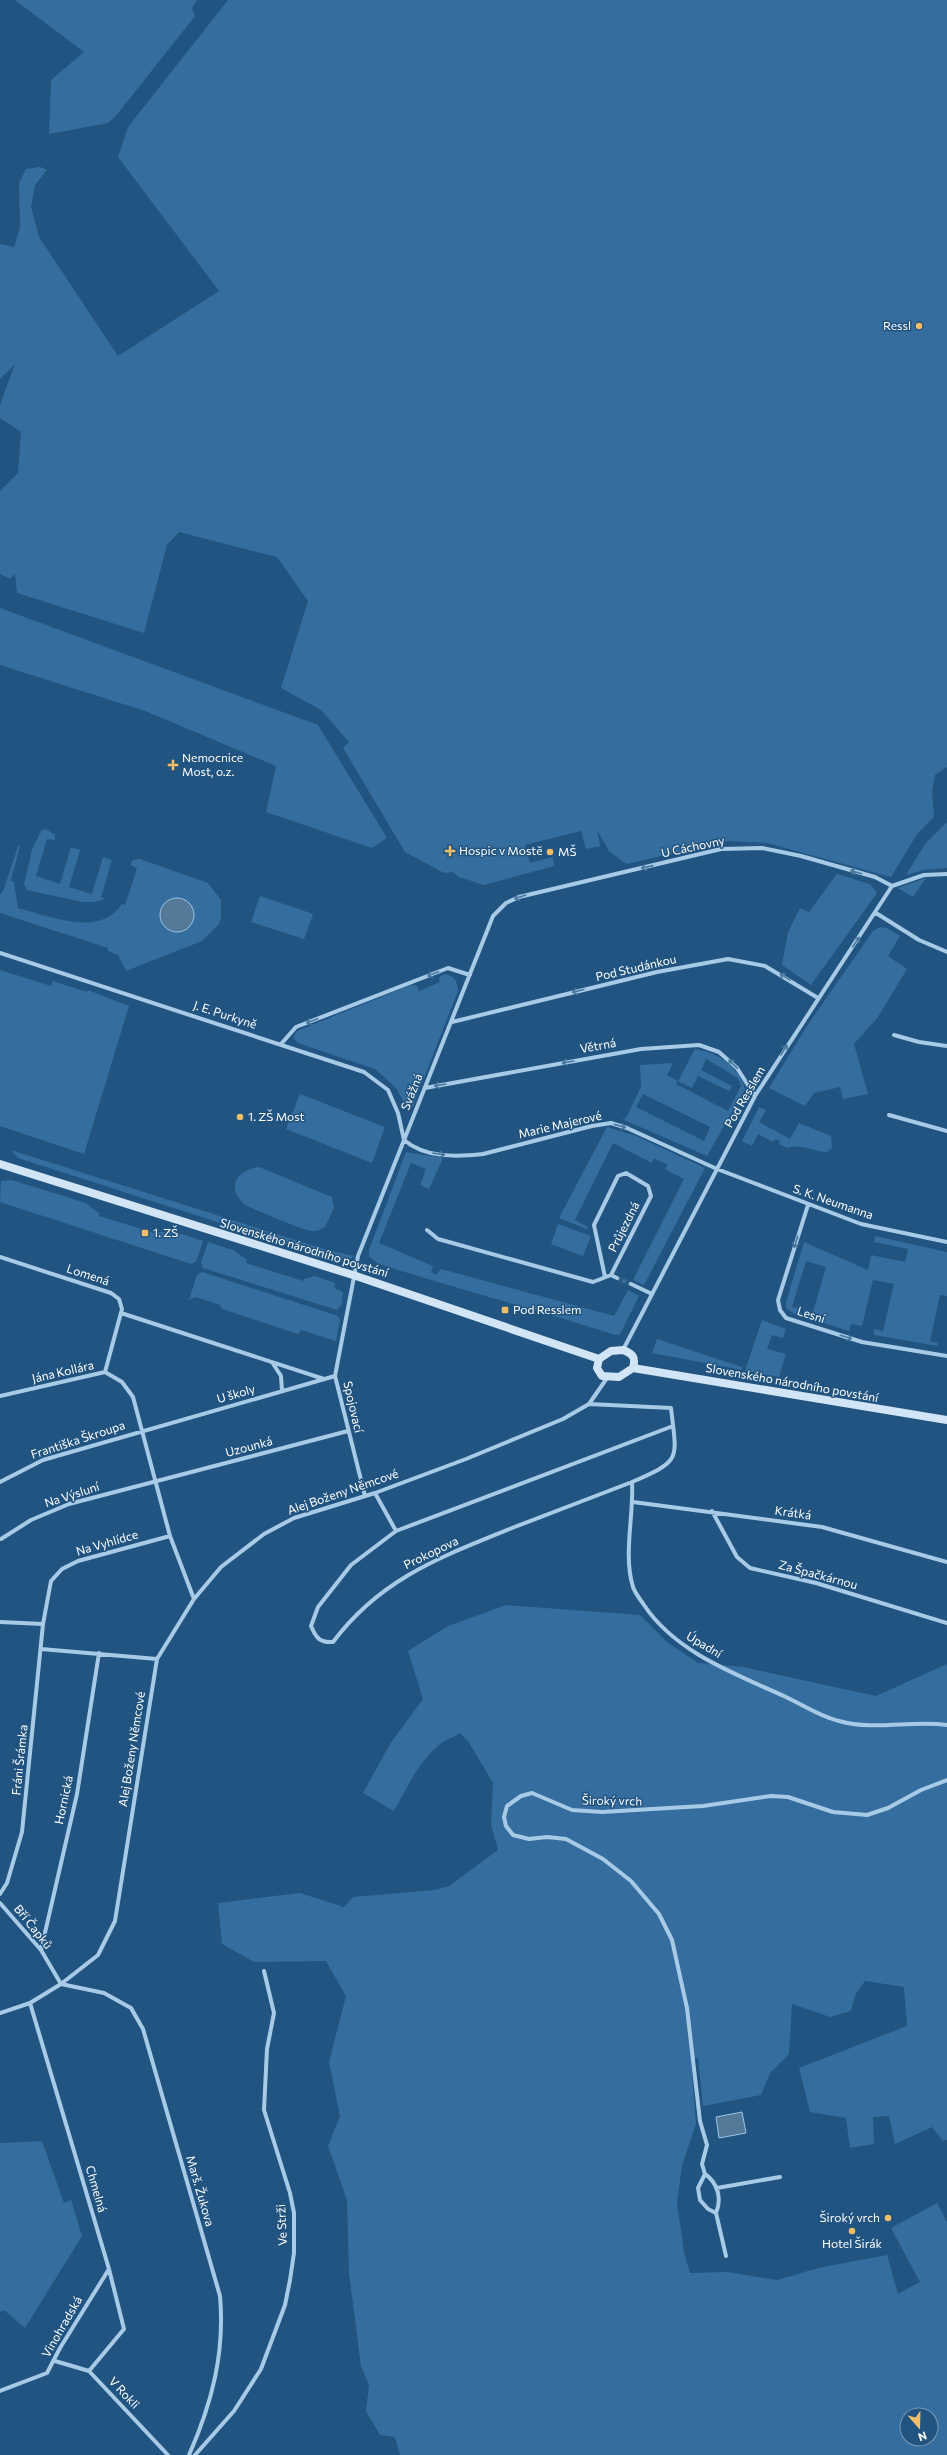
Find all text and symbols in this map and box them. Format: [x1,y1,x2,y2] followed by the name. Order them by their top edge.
[883,318,911,332] place label: Ressl
[914,321,924,331] marker: Ressl
[182,750,243,778] place label: Nemocnice Most, o.z.
[167,759,179,771] marker: Nemocnice Most, o.z.
[660,832,726,860] street label: U Cáchovny
[459,843,542,857] place label: Hospic v Mostě
[558,844,577,858] place label: MŠ
[444,845,456,857] marker: Hospic v Mostě
[545,847,555,857] marker: MŠ
[640,864,653,871] one-way arrow
[849,868,862,875] one-way arrow
[515,894,527,902] one-way arrow
[852,936,860,947] one-way arrow
[594,951,677,983] street label: Pod Studánkou
[428,970,440,978] one-way arrow
[779,973,791,981] one-way arrow
[572,988,585,996] one-way arrow
[192,997,259,1032] street label: J. E. Purkyně
[306,1017,318,1025] one-way arrow
[579,1035,617,1055] street label: Větrná
[781,1044,789,1056] one-way arrow
[562,1058,575,1066] one-way arrow
[728,1059,738,1069] one-way arrow
[721,1063,767,1130] street label: Pod Resslem
[397,1071,425,1112] street label: Svážná
[434,1081,447,1089] one-way arrow
[517,1108,603,1140] street label: Marie Majerové
[248,1109,305,1123] place label: 1. ZŠ Most
[235,1112,245,1122] marker: 1. ZŠ Most
[614,1123,627,1130] one-way arrow
[432,1150,445,1158] one-way arrow
[791,1181,875,1221] street label: S. K. Neumanna
[605,1199,642,1254] street label: Průjezdná
[218,1215,391,1280] street label: Slovenského národního povstání
[153,1225,178,1239] place label: 1. ZŠ
[140,1228,150,1238] marker: 1. ZŠ
[792,1235,799,1248] one-way arrow
[65,1261,111,1287] street label: Lomená
[513,1302,581,1316] place label: Pod Resslem
[796,1303,828,1325] street label: Lesní
[500,1305,510,1315] marker: Pod Resslem
[839,1334,852,1341] one-way arrow
[30,1357,95,1386] street label: Jána Kollára
[705,1360,881,1404] street label: Slovenského národního povstání
[341,1380,367,1435] street label: Spojovací
[215,1381,256,1405] street label: U školy
[29,1417,127,1461] street label: Františka Škroupa
[224,1433,274,1459] street label: Uzounká
[285,1465,400,1517] street label: Alej Boženy Němcové
[43,1478,102,1509] street label: Na Výsluní
[774,1503,812,1521] street label: Krátká
[74,1527,139,1558] street label: Na Vyhlídce
[401,1533,460,1571] street label: Prokopova
[777,1557,859,1591] street label: Za Špačkárnou
[684,1628,726,1661] street label: Úpadní
[115,1690,147,1807] street label: Alej Boženy Němcové
[8,1724,30,1796] street label: Fráni Šrámka
[51,1774,75,1826] street label: Hornická
[582,1792,642,1808] street label: Široký vrch
[12,1901,56,1951] street label: Bří Čapků
[184,2154,218,2228] street label: Marš. Žukova
[84,2164,110,2214] street label: Chmelná
[273,2204,289,2246] street label: Ve Strži
[820,2210,880,2224] place label: Široký vrch
[883,2213,893,2223] marker: Široký vrch
[847,2226,857,2236] marker: Hotel Širák
[822,2236,883,2250] place label: Hotel Širák
[38,2293,84,2360] street label: Vinohradská
[107,2374,143,2411] street label: V Rokli
[899,2407,939,2447] north arrow
[916,2429,929,2444] text: N

